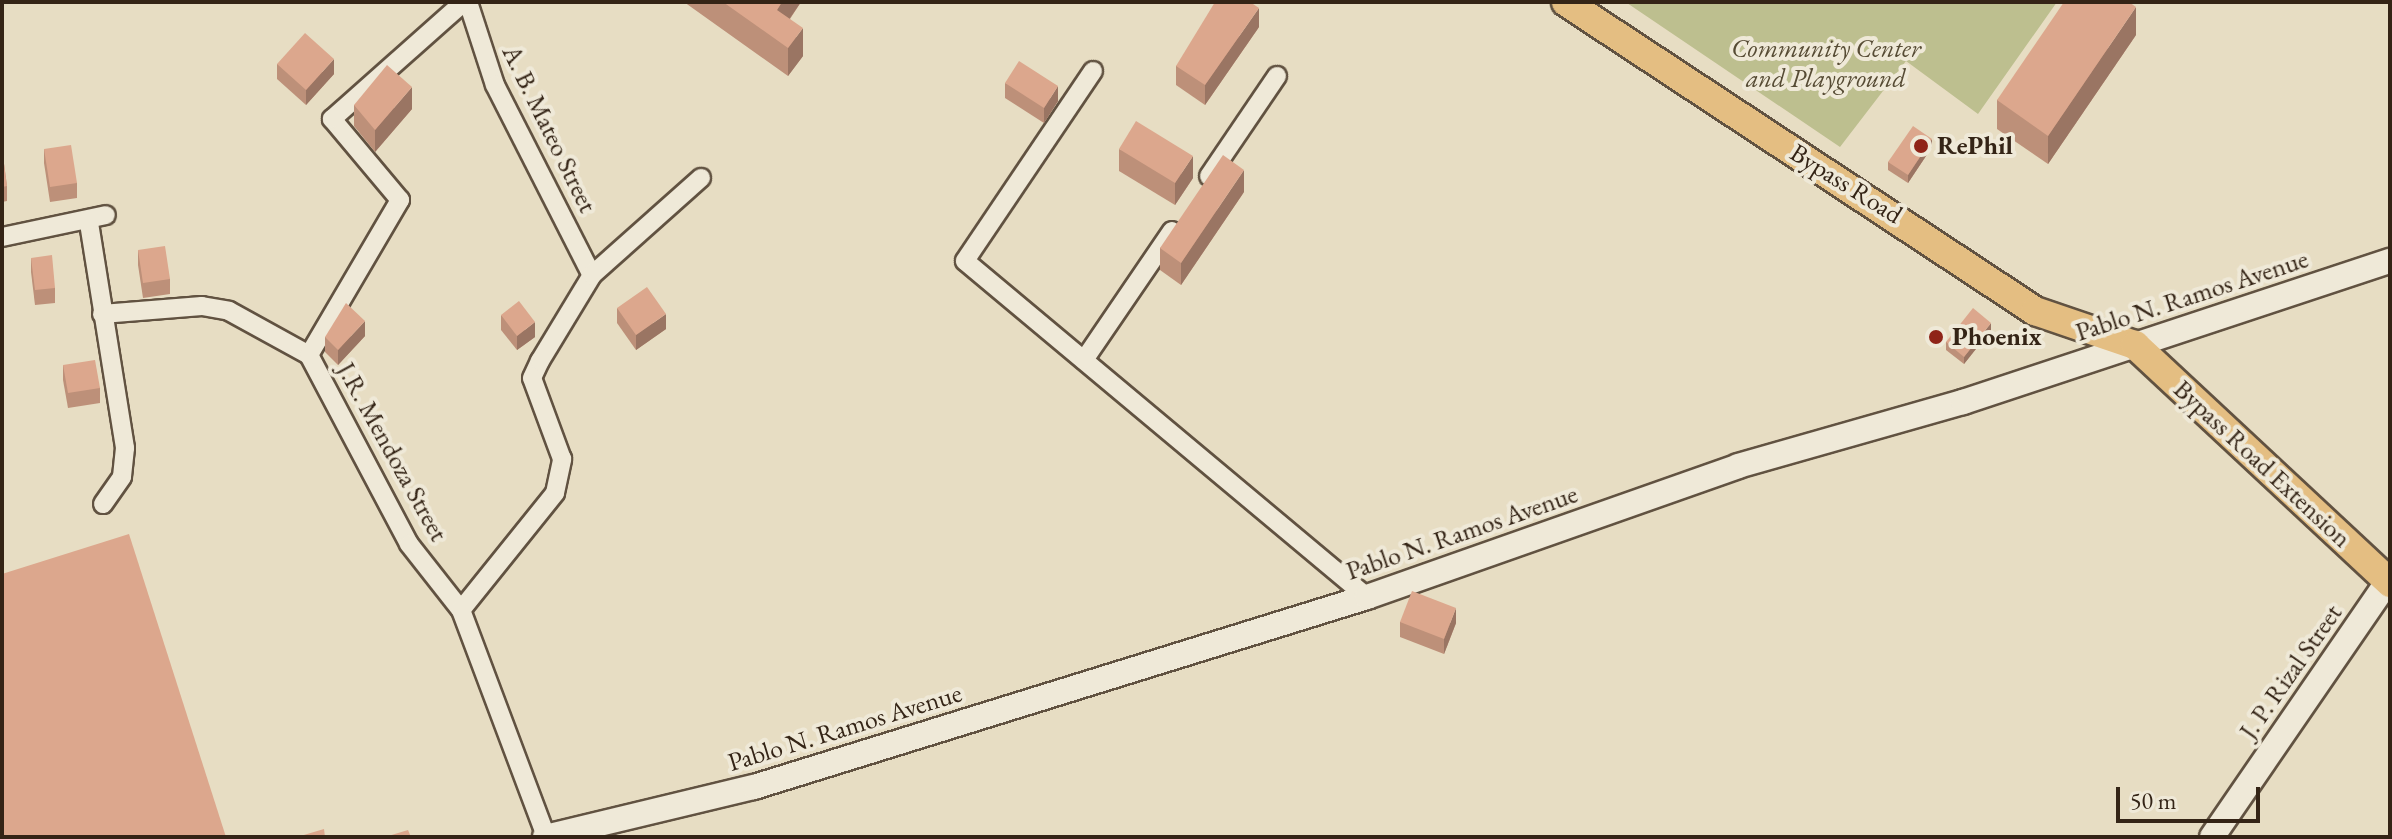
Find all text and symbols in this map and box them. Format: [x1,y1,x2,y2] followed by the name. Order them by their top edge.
[1731,33,1921,94] park label: Community Center and Playground
[495,40,603,218] street label: A. B. Mateo Street
[1937,130,2013,162] place label: RePhil
[1784,137,1908,231] street label: Bypass Road
[1912,137,1930,155] marker: RePhil
[2072,244,2312,348] street label: Pablo N. Ramos Avenue
[1952,321,2042,353] place label: Phoenix
[1927,328,1945,346] marker: Phoenix
[330,357,454,547] street label: J.R. Mendoza Street
[2167,374,2357,554] street label: Bypass Road Extension
[1342,479,1582,587] street label: Pablo N. Ramos Avenue
[2233,599,2349,745] street label: J. P. Rizal Street
[724,678,966,778] street label: Pablo N. Ramos Avenue
[2120,771,2264,821] scale bar
[2130,785,2177,816] text: 50 m

